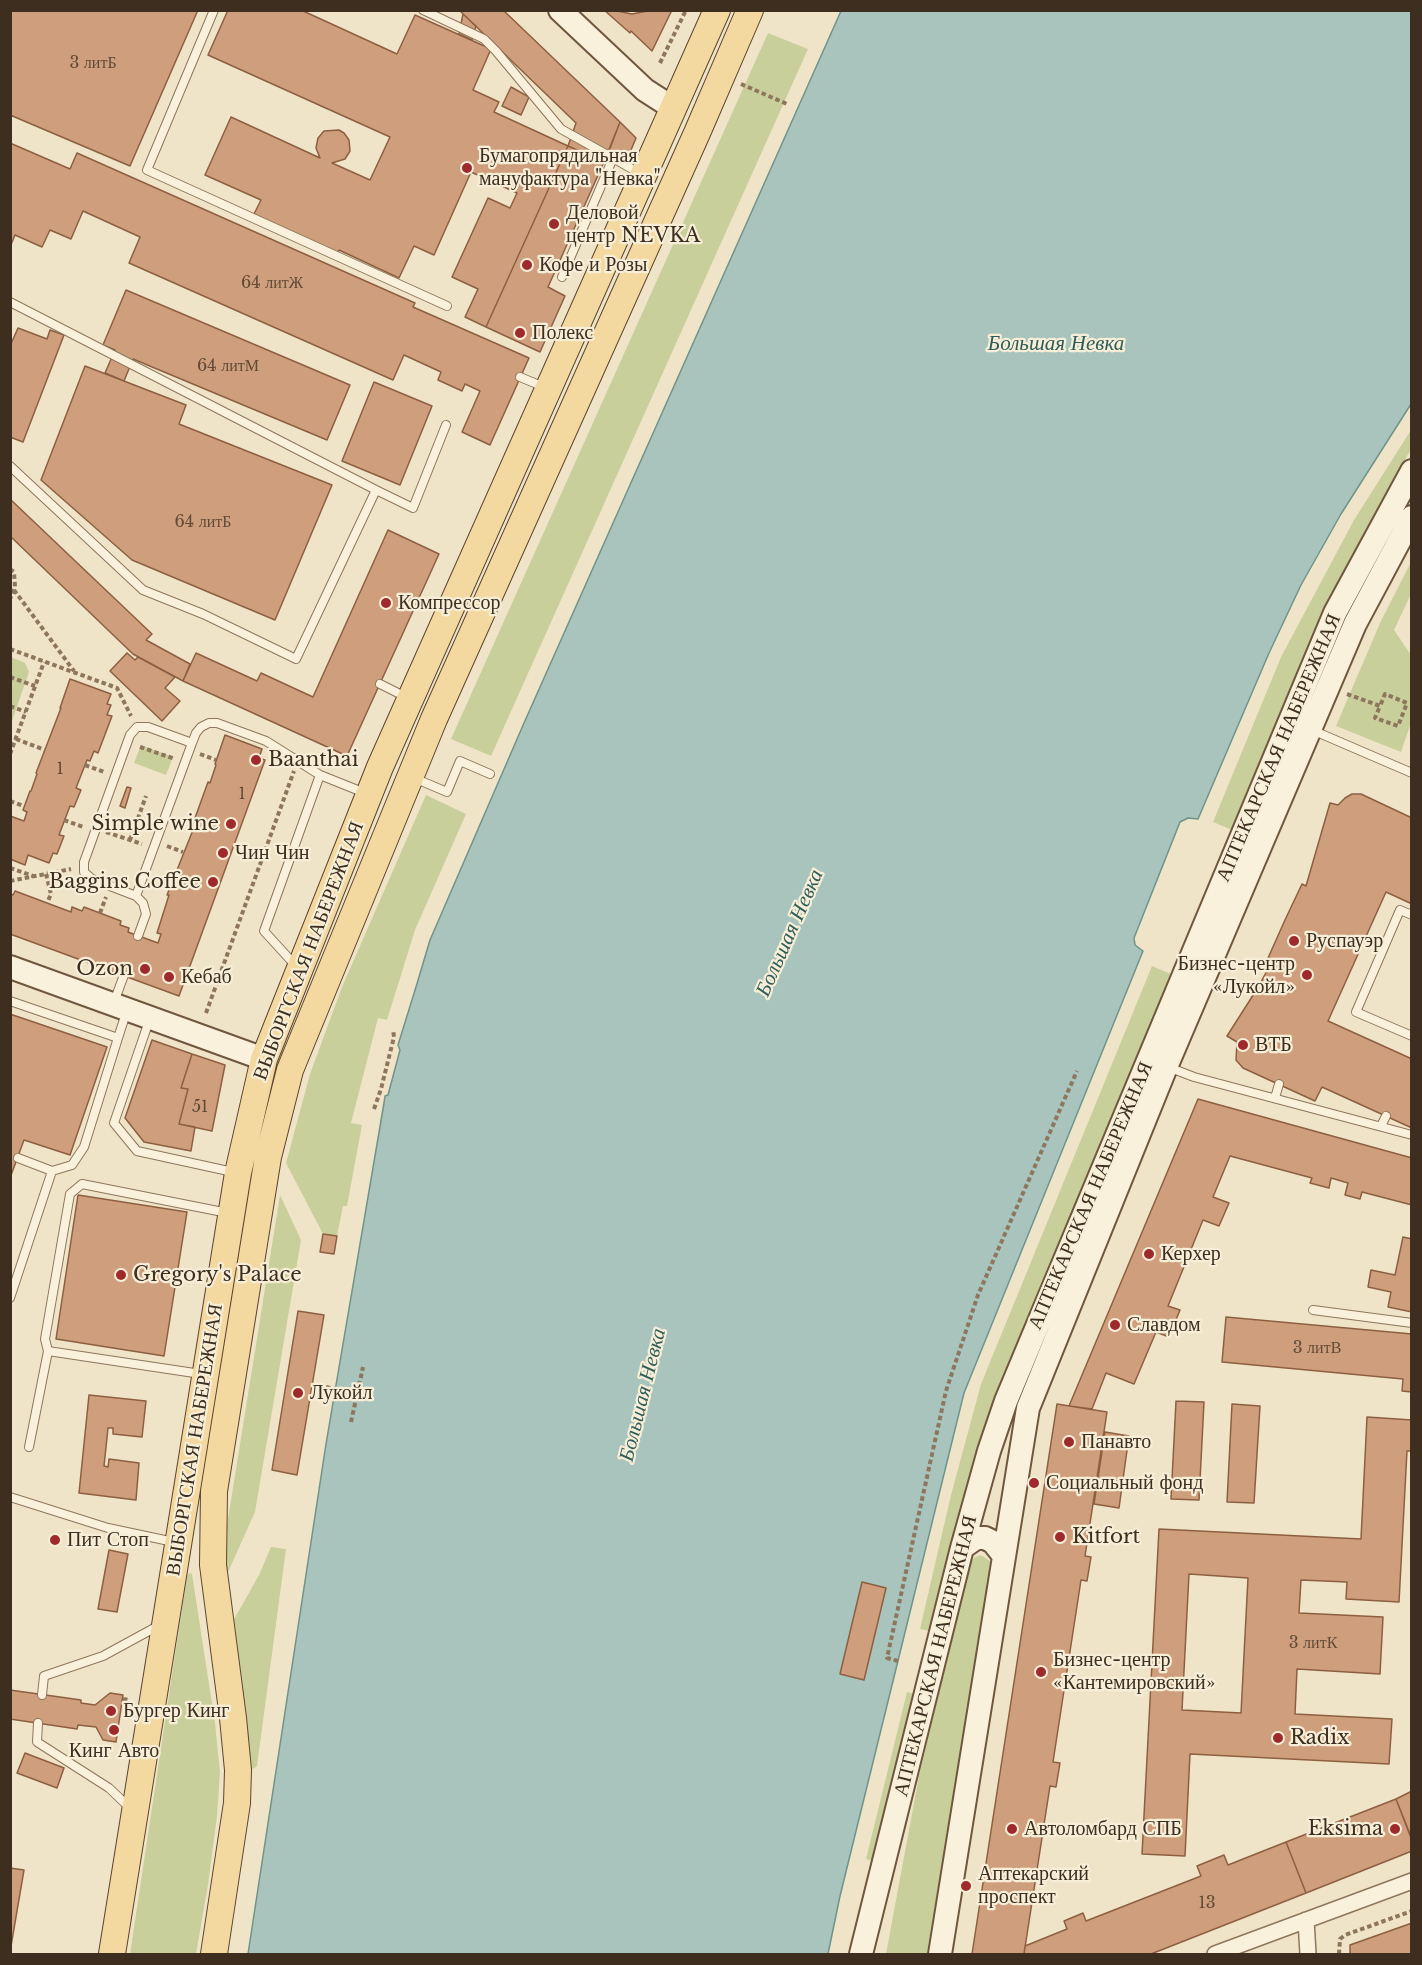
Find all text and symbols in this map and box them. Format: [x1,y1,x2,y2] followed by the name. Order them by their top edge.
[69,53,117,73] house number: 3 литБ
[479,144,661,191] place label: Бумагопрядильная мануфактура "Невка"
[460,161,474,175] marker: Бумагопрядильная мануфактура "Невка"
[566,201,700,248] place label: Деловой центр NEVKA
[547,217,561,231] marker: Деловой центр NEVKA
[539,253,647,277] place label: Кофе и Розы
[520,258,534,272] marker: Кофе и Розы
[241,273,303,293] house number: 64 литЖ
[532,321,593,345] place label: Полекс
[513,326,527,340] marker: Полекс
[988,331,1124,357] water label: Большая Невка
[197,356,259,376] house number: 64 литМ
[175,512,231,532] house number: 64 литБ
[398,591,500,615] place label: Компрессор
[379,596,393,610] marker: Компрессор
[1212,610,1346,886] street label: АПТЕКАРСКАЯ НАБЕРЕЖНАЯ
[268,748,358,772] place label: Baanthai
[249,753,263,767] marker: Baanthai
[56,759,64,779] house number: 1
[238,784,246,804] house number: 1
[91,812,219,836] place label: Simple wine
[224,817,238,831] marker: Simple wine
[248,818,370,1084] street label: ВЫБОРГСКАЯ НАБЕРЕЖНАЯ
[235,841,310,865] place label: Чин Чин
[216,846,230,860] marker: Чин Чин
[751,866,829,1000] water label: Большая Невка
[49,870,201,894] place label: Baggins Coffee
[206,875,220,889] marker: Baggins Coffee
[1306,929,1383,953] place label: Руспауэр
[1287,934,1301,948] marker: Руспауэр
[1177,952,1295,999] place label: Бизнес-центр «Лукойл»
[76,957,133,981] place label: Ozon
[138,962,152,976] marker: Ozon
[181,965,232,989] place label: Кебаб
[1300,968,1314,982] marker: Бизнес-центр «Лукойл»
[162,970,176,984] marker: Кебаб
[1255,1033,1292,1057] place label: ВТБ
[1236,1038,1250,1052] marker: ВТБ
[1024,1058,1158,1334] street label: АПТЕКАРСКАЯ НАБЕРЕЖНАЯ
[192,1097,208,1117] house number: 51
[1161,1242,1221,1266] place label: Керхер
[1142,1247,1156,1261] marker: Керхер
[133,1263,302,1287] place label: Gregory's Palace
[114,1268,128,1282] marker: Gregory's Palace
[162,1302,228,1578] street label: ВЫБОРГСКАЯ НАБЕРЕЖНАЯ
[1127,1313,1201,1337] place label: Славдом
[1108,1318,1122,1332] marker: Славдом
[614,1326,672,1464] water label: Большая Невка
[1293,1338,1341,1358] house number: 3 литВ
[310,1381,372,1405] place label: Лукойл
[291,1386,305,1400] marker: Лукойл
[1081,1430,1151,1454] place label: Панавто
[1062,1435,1076,1449] marker: Панавто
[1046,1471,1203,1495] place label: Социальный фонд
[1027,1476,1041,1490] marker: Социальный фонд
[889,1513,983,1799] street label: АПТЕКАРСКАЯ НАБЕРЕЖНАЯ
[1072,1525,1140,1549] place label: Kitfort
[67,1528,149,1552] place label: Пит Стоп
[1053,1530,1067,1544] marker: Kitfort
[48,1533,62,1547] marker: Пит Стоп
[1289,1633,1337,1653] house number: 3 литК
[1053,1648,1216,1695] place label: Бизнес-центр «Кантемировский»
[1034,1665,1048,1679] marker: Бизнес-центр «Кантемировский»
[123,1699,229,1723] place label: Бургер Кинг
[104,1704,118,1718] marker: Бургер Кинг
[107,1723,121,1737] marker: Кинг Авто
[1290,1726,1349,1750] place label: Radix
[1271,1731,1285,1745] marker: Radix
[69,1739,159,1763] place label: Кинг Авто
[1024,1817,1182,1841] place label: Автоломбард СПБ
[1308,1817,1383,1841] place label: Eksima
[1005,1822,1019,1836] marker: Автоломбард СПБ
[1388,1822,1402,1836] marker: Eksima
[978,1862,1089,1909] place label: Аптекарский проспект
[959,1879,973,1893] marker: Аптекарский проспект
[1199,1893,1215,1913] house number: 13

